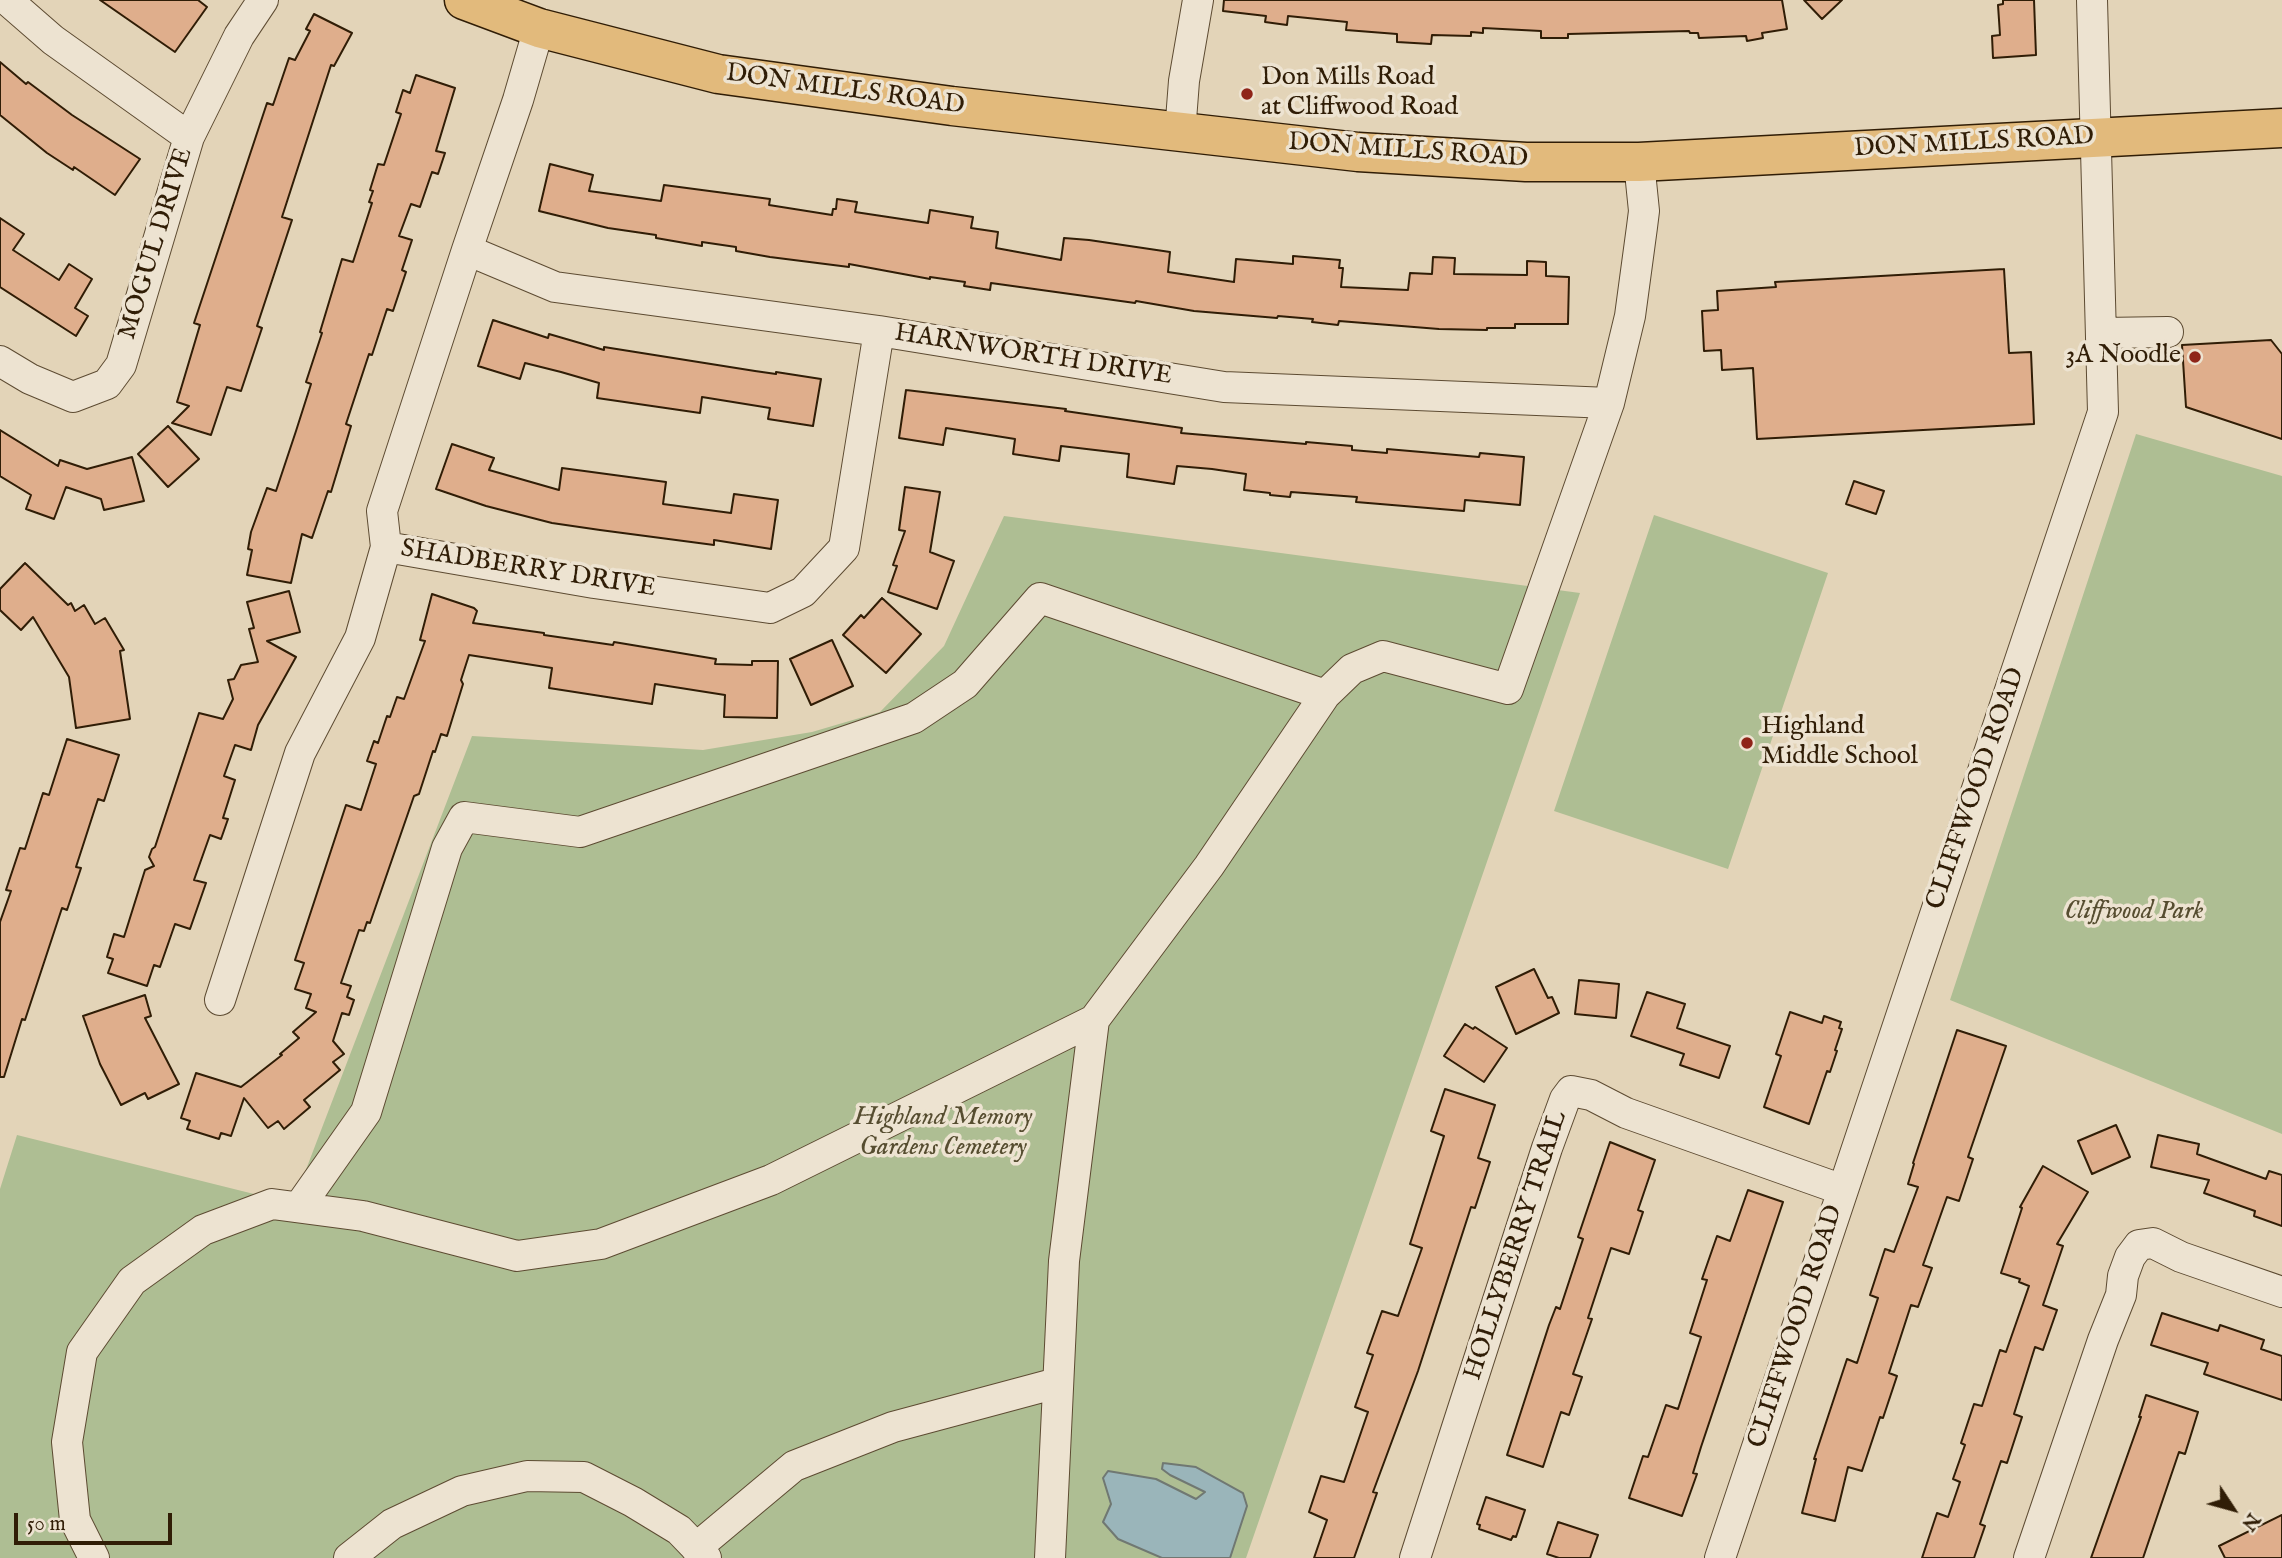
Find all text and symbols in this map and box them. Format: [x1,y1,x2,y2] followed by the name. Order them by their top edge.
[724,59,966,123] street label: DON MILLS ROAD
[1261,63,1458,124] place label: Don Mills Road at Cliffwood Road
[1239,86,1255,102] marker: Don Mills Road at Cliffwood Road
[1853,122,2095,166] street label: DON MILLS ROAD
[1287,128,1529,176] street label: DON MILLS ROAD
[113,144,201,344] street label: MOGUL DRIVE
[892,319,1174,393] street label: HARNWORTH DRIVE
[2065,341,2181,373] place label: 3A Noodle
[2187,349,2203,365] marker: 3A Noodle
[398,534,658,606] street label: SHADBERRY DRIVE
[1921,664,2033,914] street label: CLIFFWOOD ROAD
[1761,712,1918,774] place label: Highland Middle School
[1739,735,1755,751] marker: Highland Middle School
[2065,897,2203,929] park label: Cliffwood Park
[854,1103,1032,1164] park label: Highland Memory Gardens Cemetery
[1459,1108,1575,1384] street label: HOLLYBERRY TRAIL
[1743,1201,1851,1453] street label: CLIFFWOOD ROAD
[2198,1474,2268,1544] north arrow
[18,1498,175,1542] scale bar
[2235,1508,2265,1535] text: N
[27,1511,66,1538] text: 50 m

